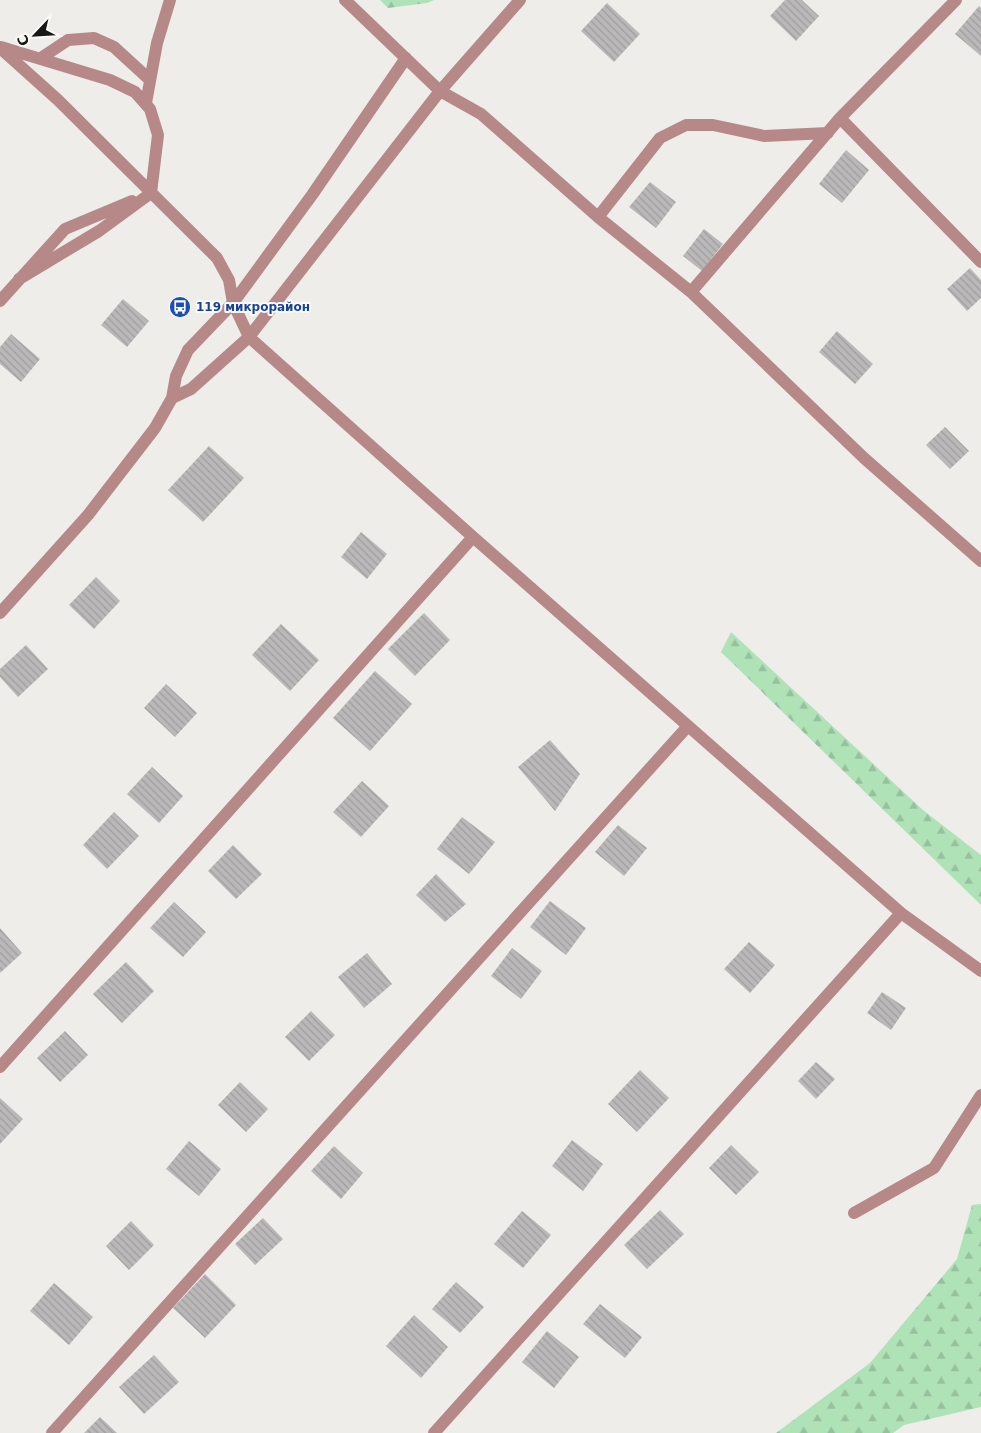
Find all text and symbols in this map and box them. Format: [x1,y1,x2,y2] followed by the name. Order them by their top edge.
[10,10,60,60] north arrow
[14,32,33,49] text: С
[168,295,192,319] bus stop icon: 119 микрорайон
[196,300,310,314] place label: 119 микрорайон

